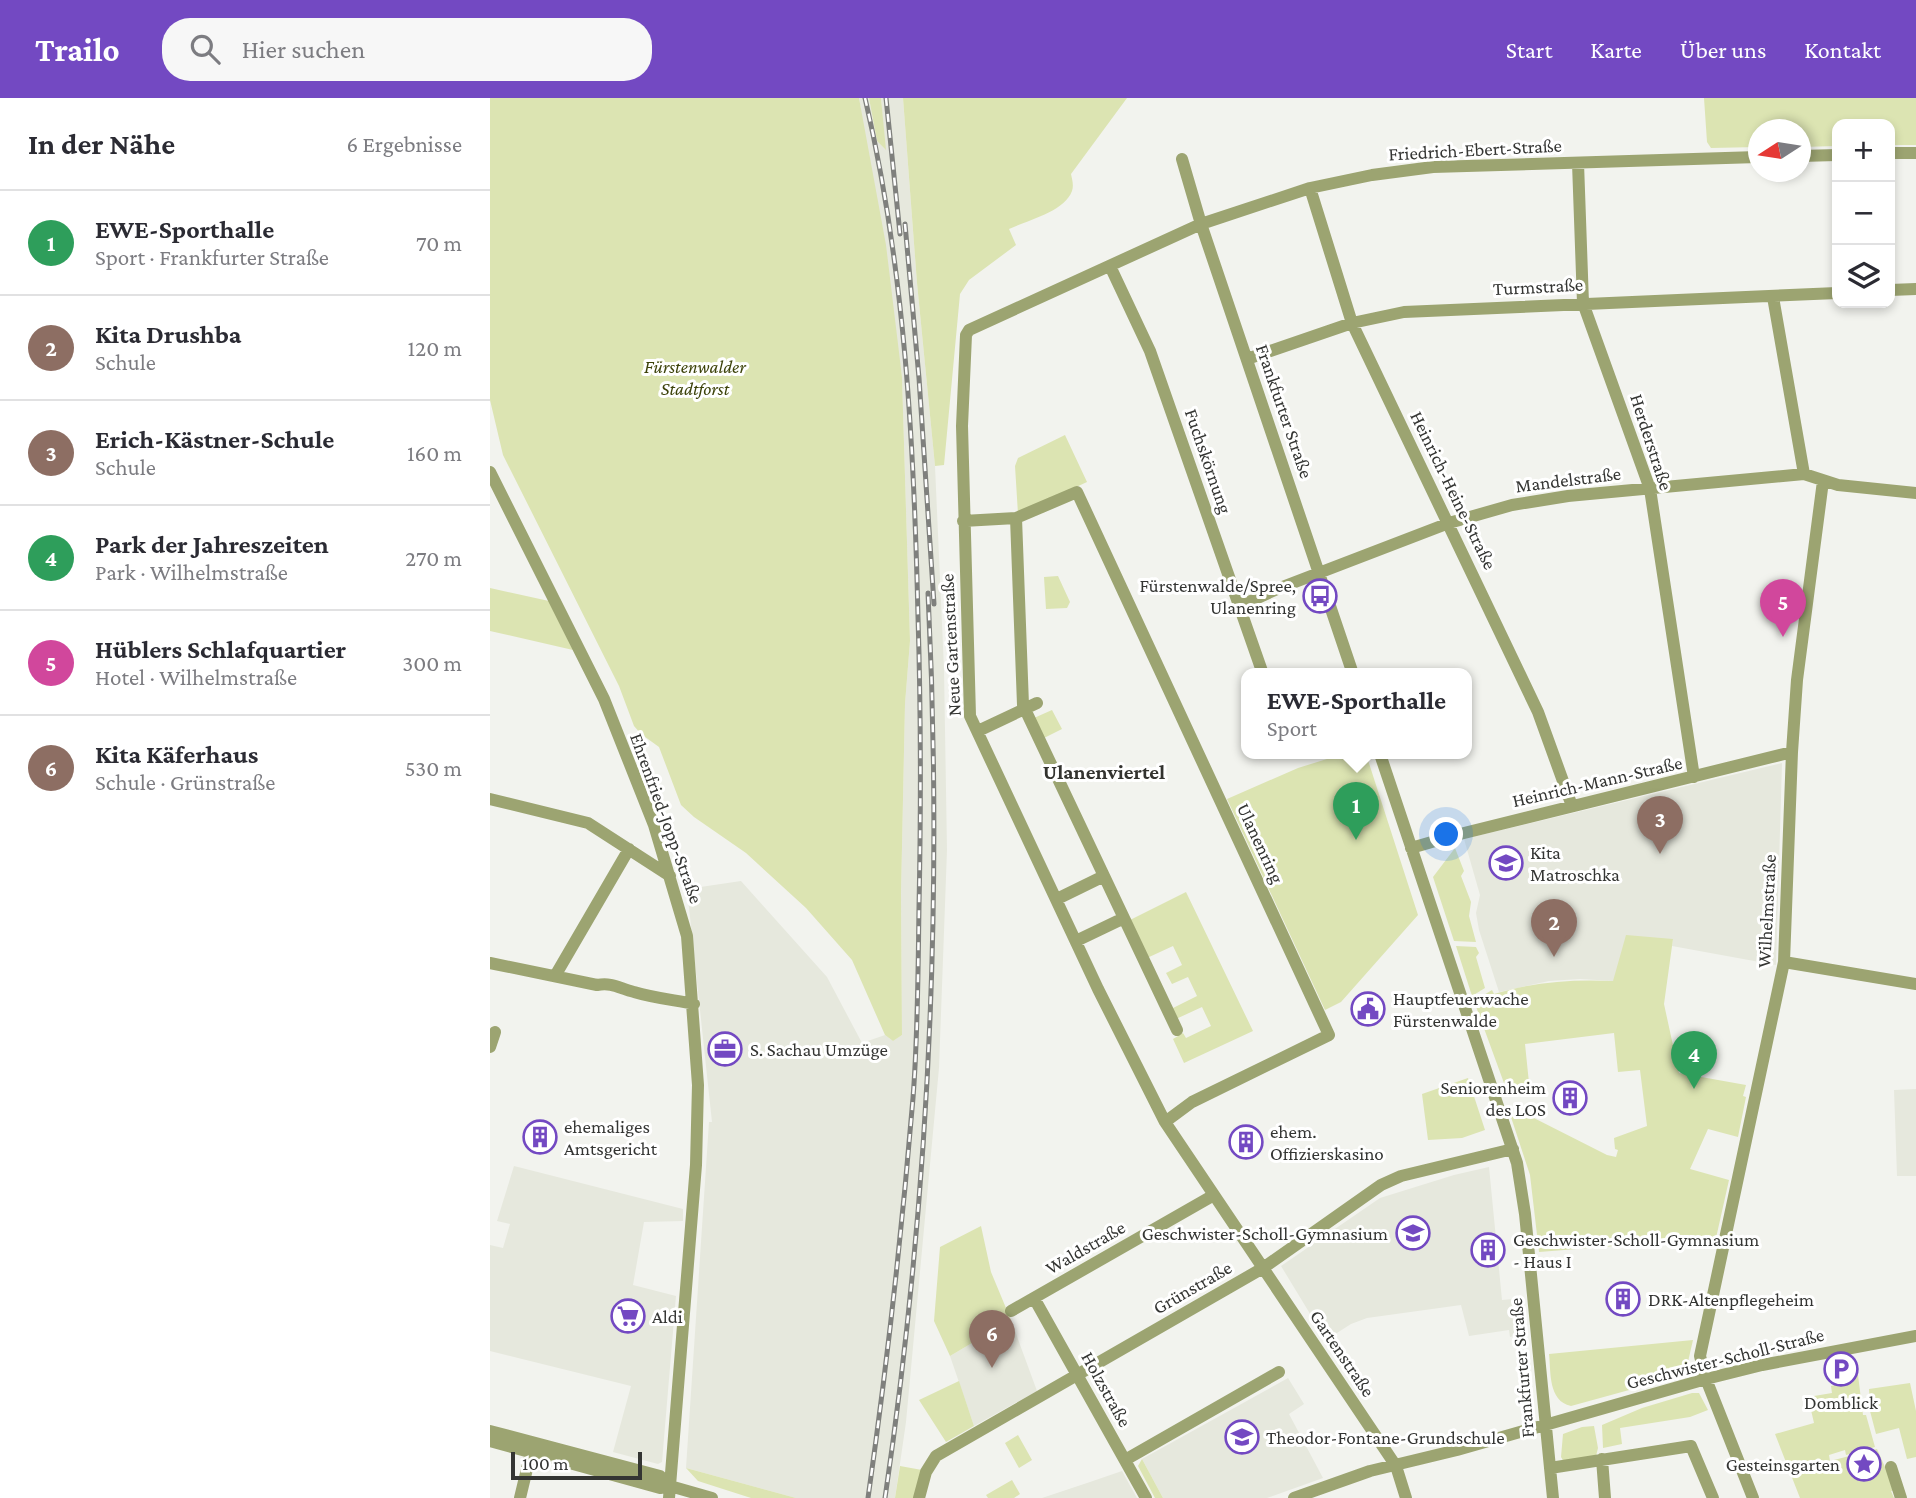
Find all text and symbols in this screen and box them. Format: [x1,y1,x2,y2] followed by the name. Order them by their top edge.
[162,18,652,81] search box
[186,30,224,68] icon: search
[35,31,120,68] text: Trailo
[242,35,365,64] text: Hier suchen
[1506,36,1552,63] text: Start
[1590,36,1642,63] text: Karte
[1680,36,1766,63] text: Über uns
[1804,36,1881,63] text: Kontakt
[1748,119,1811,182] north arrow
[1832,119,1895,308] map controls
[1832,119,1895,182] button: +
[28,127,175,160] text: In der Nähe
[346,131,462,157] text: 6 Ergebnisse
[1388,134,1562,165] street label: Friedrich-Ebert-Straße
[1832,182,1895,245] button: −
[95,215,274,244] text: EWE-Sporthalle
[47,230,55,256] text: 1
[416,230,462,256] text: 70 m
[95,244,329,270] text: Sport · Frankfurter Straße
[1832,245,1895,308] button: layers
[1492,274,1584,299] street label: Turmstraße
[95,320,242,349] text: Kita Drushba
[45,335,57,361] text: 2
[408,335,462,361] text: 120 m
[1252,341,1317,481] street label: Frankfurter Straße
[95,349,156,375] text: Schule
[644,356,747,399] park label: Fürstenwalder Stadtforst
[1626,391,1677,493] street label: Herderstraße
[1181,406,1236,516] street label: Fuchskörnung
[1406,408,1501,573] street label: Heinrich-Heine-Straße
[95,425,334,454] text: Erich-Kästner-Schule
[45,440,57,466] text: 3
[407,440,462,466] text: 160 m
[95,454,156,480] text: Schule
[1514,463,1622,496] street label: Mandelstraße
[95,530,329,559] text: Park der Jahreszeiten
[45,545,57,571] text: 4
[405,545,462,571] text: 270 m
[95,559,288,585] text: Park · Wilhelmstraße
[936,573,965,717] street label: Neue Gartenstraße
[1140,575,1296,618] place label: Fürstenwalde/Spree, Ulanenring
[1301,577,1339,615] bus stop icon: Fürstenwalde/Spree, Ulanenring
[1760,579,1806,637] pin: 5
[95,635,346,664] text: Hüblers Schlafquartier
[45,650,57,676] text: 5
[402,650,462,676] text: 300 m
[95,664,297,690] text: Hotel · Wilhelmstraße
[1241,668,1472,759] popup
[1267,686,1446,715] text: EWE-Sporthalle
[1267,715,1317,741] text: Sport
[626,730,707,906] street label: Ehrenfried-Jopp-Straße
[95,740,258,769] text: Kita Käferhaus
[1510,752,1684,811] street label: Heinrich-Mann-Straße
[45,755,57,781] text: 6
[405,755,462,781] text: 530 m
[1043,760,1165,784] district label: Ulanenviertel
[95,769,275,795] text: Schule · Grünstraße
[1333,782,1379,840] pin: 1
[1637,796,1683,854] pin: 3
[1233,800,1288,887] street label: Ulanenring
[1429,817,1463,851] your location
[1530,842,1620,885] place label: Kita Matroschka
[1487,844,1525,882] school or university icon: Kita Matroschka
[1753,854,1780,968] street label: Wilhelmstraße
[1531,899,1577,957] pin: 2
[1393,988,1529,1031] place label: Hauptfeuerwache Fürstenwalde
[1349,990,1387,1028] public building icon: Hauptfeuerwache Fürstenwalde
[706,1030,744,1068] office icon: S. Sachau Umzüge
[1671,1031,1717,1089] pin: 4
[750,1039,888,1060] place label: S. Sachau Umzüge
[1440,1077,1546,1120] place label: Seniorenheim des LOS
[1551,1079,1589,1117] building icon: Seniorenheim des LOS
[564,1116,658,1159] place label: ehemaliges Amtsgericht
[521,1118,559,1156] building icon: ehemaliges Amtsgericht
[1270,1121,1384,1164] place label: ehem. Offizierskasino
[1227,1123,1265,1161] building icon: ehem. Offizierskasino
[1394,1214,1432,1252] school or university icon: Geschwister-Scholl-Gymnasium
[1042,1216,1129,1279] street label: Waldstraße
[1142,1223,1388,1244] place label: Geschwister-Scholl-Gymnasium
[1513,1229,1759,1272] place label: Geschwister-Scholl-Gymnasium - Haus I
[1469,1231,1507,1269] building icon: Geschwister-Scholl-Gymnasium - Haus I
[1149,1257,1235,1318] street label: Grünstraße
[1604,1280,1642,1318] building icon: DRK-Altenpflegeheim
[1648,1289,1814,1310] place label: DRK-Altenpflegeheim
[609,1297,647,1335] supermarket icon: Aldi
[1505,1297,1538,1439] street label: Frankfurter Straße
[652,1306,683,1327] place label: Aldi
[1306,1306,1379,1401] street label: Gartenstraße
[969,1310,1015,1368] pin: 6
[1624,1324,1826,1393] street label: Geschwister-Scholl-Straße
[1077,1348,1136,1431] street label: Holzstraße
[1822,1350,1860,1388] parking icon: Domblick
[1804,1392,1879,1413] place label: Domblick
[1223,1418,1261,1456] school or university icon: Theodor-Fontane-Grundschule
[1266,1427,1505,1448] place label: Theodor-Fontane-Grundschule
[1845,1445,1883,1483] place icon: Gesteinsgarten
[511,1449,642,1481] scale bar
[522,1453,569,1474] text: 100 m
[1726,1454,1840,1475] place label: Gesteinsgarten

